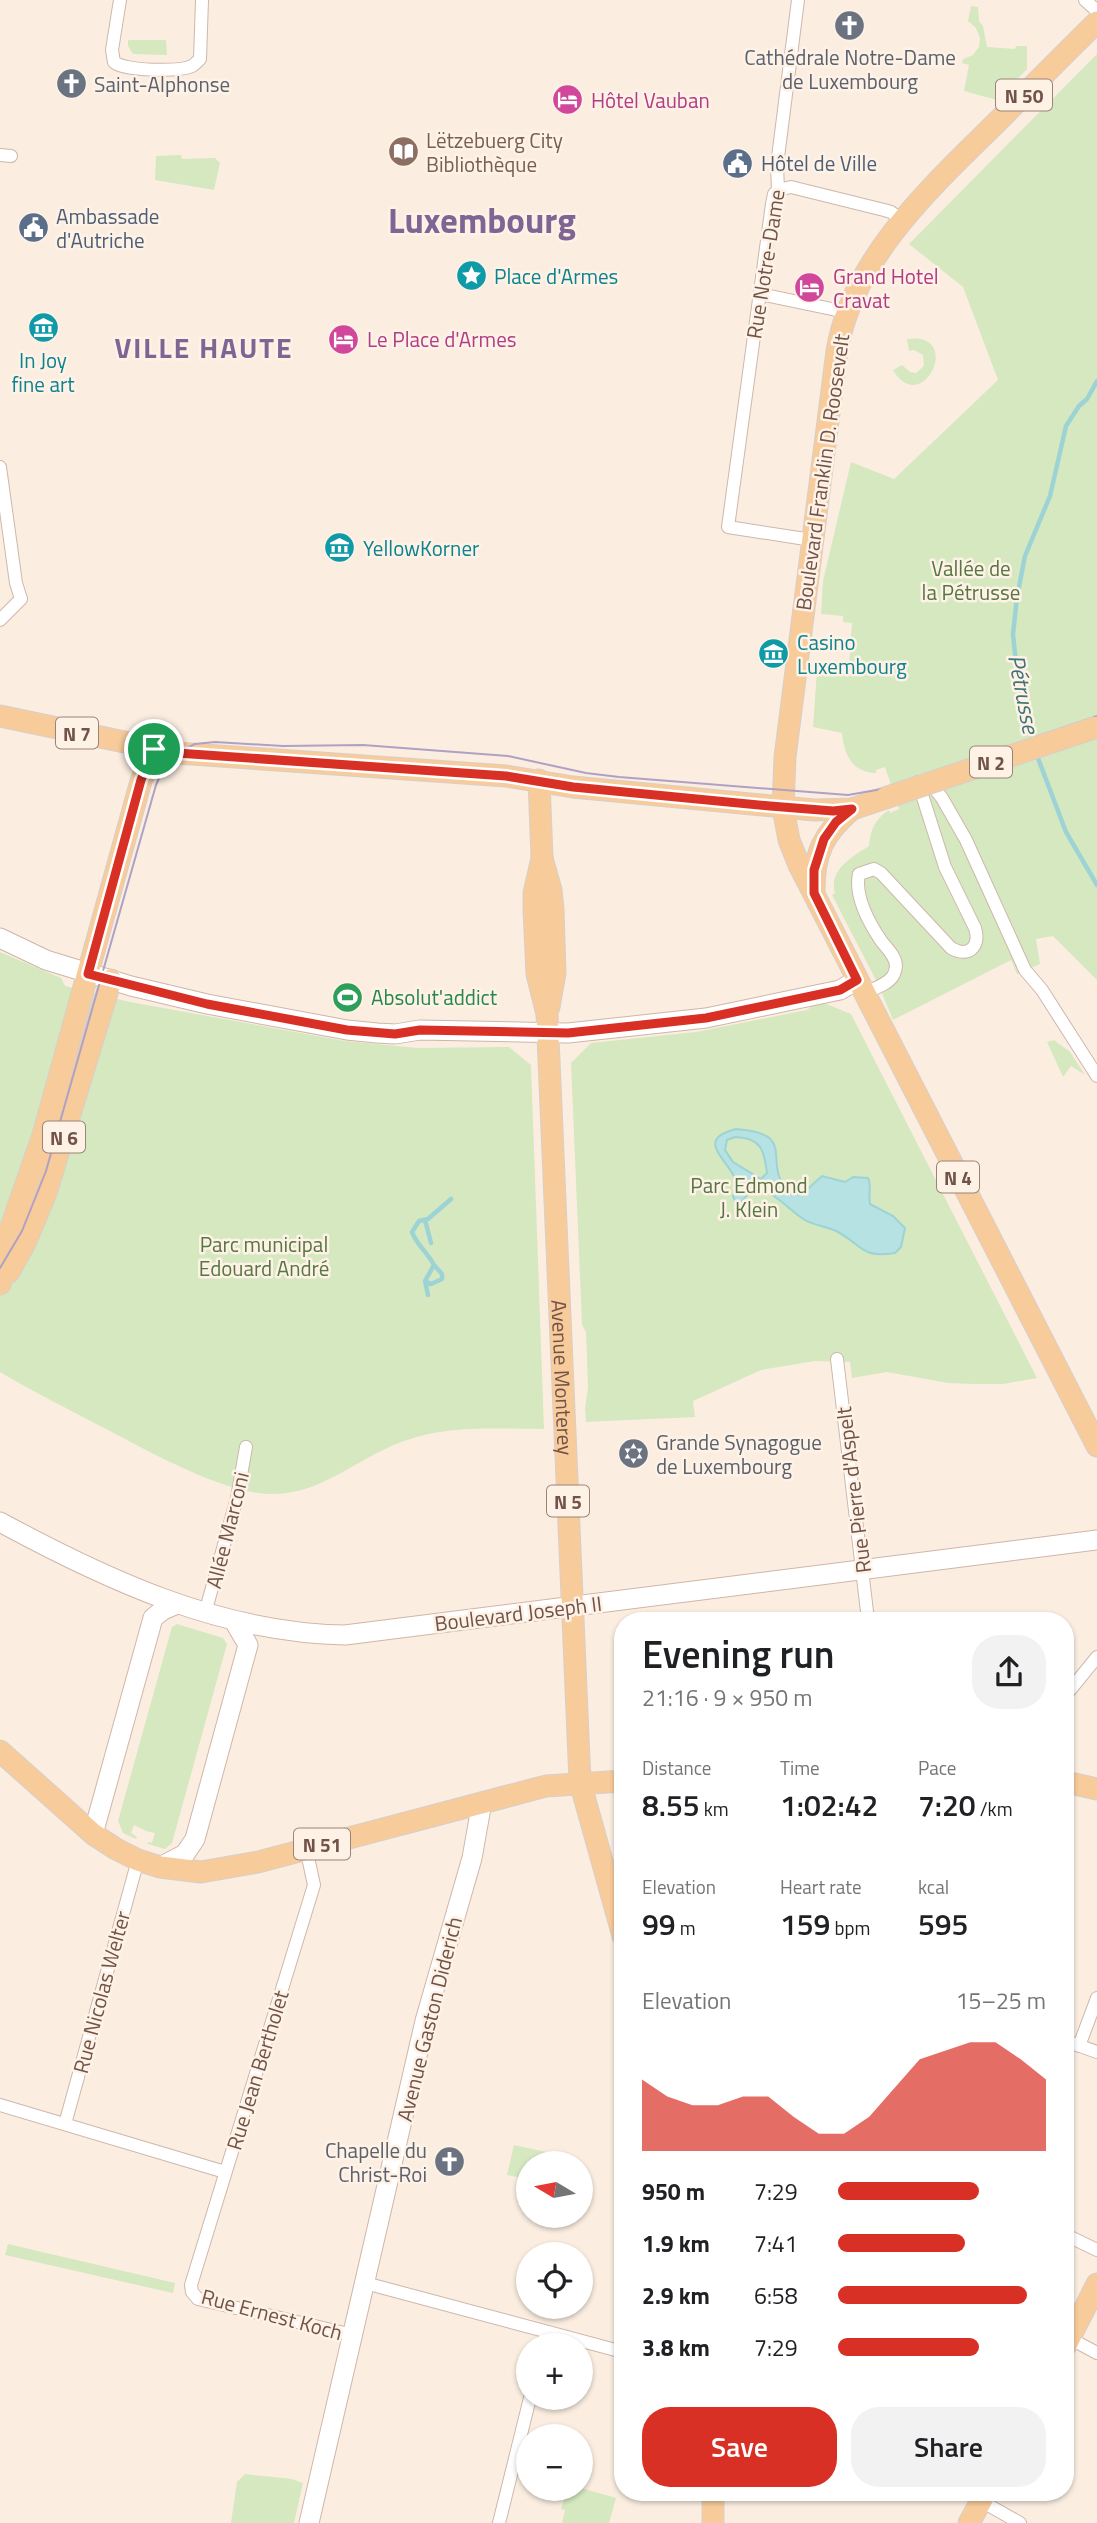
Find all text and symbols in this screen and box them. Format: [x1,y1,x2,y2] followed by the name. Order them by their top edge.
[833,8,867,42] church icon: Cathédrale Notre-Dame de Luxembourg
[744,41,956,97] place label: Cathédrale Notre-Dame de Luxembourg
[54,67,88,101] church icon: Saint-Alphonse
[94,68,230,100] place label: Saint-Alphonse
[996,80,1052,110] road number: N 50
[551,83,585,117] hotel icon: Hôtel Vauban
[591,84,710,116] place label: Hôtel Vauban
[426,124,563,180] place label: Lëtzebuerg City Bibliothèque
[386,135,420,169] library icon: Lëtzebuerg City Bibliothèque
[721,146,755,180] public building icon: Hôtel de Ville
[761,147,877,179] place label: Hôtel de Ville
[737,187,793,341] street label: Rue Notre-Dame
[388,193,576,247] district label: Luxembourg
[56,200,159,256] place label: Ambassade d'Autriche
[16,211,50,245] public building icon: Ambassade d'Autriche
[454,259,488,293] place icon: Place d'Armes
[494,260,618,292] place label: Place d'Armes
[833,260,939,316] place label: Grand Hotel Cravat
[793,271,827,305] hotel icon: Grand Hotel Cravat
[26,311,60,345] museum icon: In Joy fine art
[327,322,361,356] hotel icon: Le Place d'Armes
[367,323,517,355] place label: Le Place d'Armes
[114,326,294,369] district label: VILLE HAUTE
[787,331,857,612] street label: Boulevard Franklin D. Roosevelt
[11,344,75,400] place label: In Joy fine art
[323,531,357,565] museum icon: YellowKorner
[363,532,479,564] place label: YellowKorner
[922,552,1020,608] park label: Vallée de la Pétrusse
[797,626,907,682] place label: Casino Luxembourg
[757,637,791,671] museum icon: Casino Luxembourg
[999,652,1049,738] water label: Pétrusse
[56,718,98,748] road number: N 7
[124,719,184,779] pin
[135,730,173,768] icon: arrive
[970,747,1012,778] road number: N 2
[331,980,365,1014] sports icon: Absolut'addict
[371,981,498,1013] place label: Absolut'addict
[43,1121,85,1152] road number: N 6
[937,1162,979,1192] road number: N 4
[690,1169,808,1225] park label: Parc Edmond J. Klein
[199,1228,329,1284] park label: Parc municipal Edouard André
[543,1299,582,1456] street label: Avenue Monterey
[827,1404,879,1575] street label: Rue Pierre d'Aspelt
[656,1426,822,1482] place label: Grande Synagogue de Luxembourg
[616,1437,650,1471] synagogue icon: Grande Synagogue de Luxembourg
[197,1468,257,1592] street label: Allée Marconi
[547,1485,589,1516] road number: N 5
[432,1587,604,1639] street label: Boulevard Joseph II
[642,1625,835,1683] text: Evening run
[972,1635,1046,1709] button: share
[642,1680,812,1715] text: 21:16 · 9 × 950 m
[642,1753,711,1782] text: Distance
[780,1753,820,1782] text: Time
[918,1753,956,1782] text: Pace
[642,1782,700,1828] text: 8.55
[780,1782,878,1828] text: 1:02:42
[918,1782,976,1828] text: 7:20
[700,1794,729,1823] text: km
[976,1794,1013,1823] text: /km
[294,1828,350,1860] road number: N 51
[642,1872,716,1901] text: Elevation
[780,1872,862,1901] text: Heart rate
[918,1872,949,1901] text: kcal
[642,1901,676,1947] text: 99
[780,1901,830,1947] text: 159
[918,1901,968,1947] text: 595
[64,1907,138,2077] street label: Rue Nicolas Welter
[388,1913,470,2125] street label: Avenue Gaston Diderich
[676,1913,696,1942] text: m
[830,1913,870,1942] text: bpm
[642,1983,731,2018] text: Elevation
[956,1983,1046,2018] text: 15–25 m
[217,1986,297,2154] street label: Rue Jean Bertholet
[325,2134,427,2190] place label: Chapelle du Christ-Roi
[433,2145,467,2179] church icon: Chapelle du Christ-Roi
[516,2151,593,2228] north arrow
[516,2151,593,2501] map controls
[642,2174,705,2209] text: 950 m
[754,2174,798,2209] text: 7:29
[642,2226,710,2261] text: 1.9 km
[754,2226,798,2261] text: 7:41
[516,2242,593,2319] button: locate
[642,2278,710,2313] text: 2.9 km
[754,2278,798,2313] text: 6:58
[198,2280,346,2348] street label: Rue Ernest Koch
[642,2330,710,2365] text: 3.8 km
[754,2330,798,2365] text: 7:29
[516,2333,593,2410] button: +
[642,2407,837,2487] button: Save
[851,2407,1046,2487] button: Share
[516,2424,593,2501] button: −

